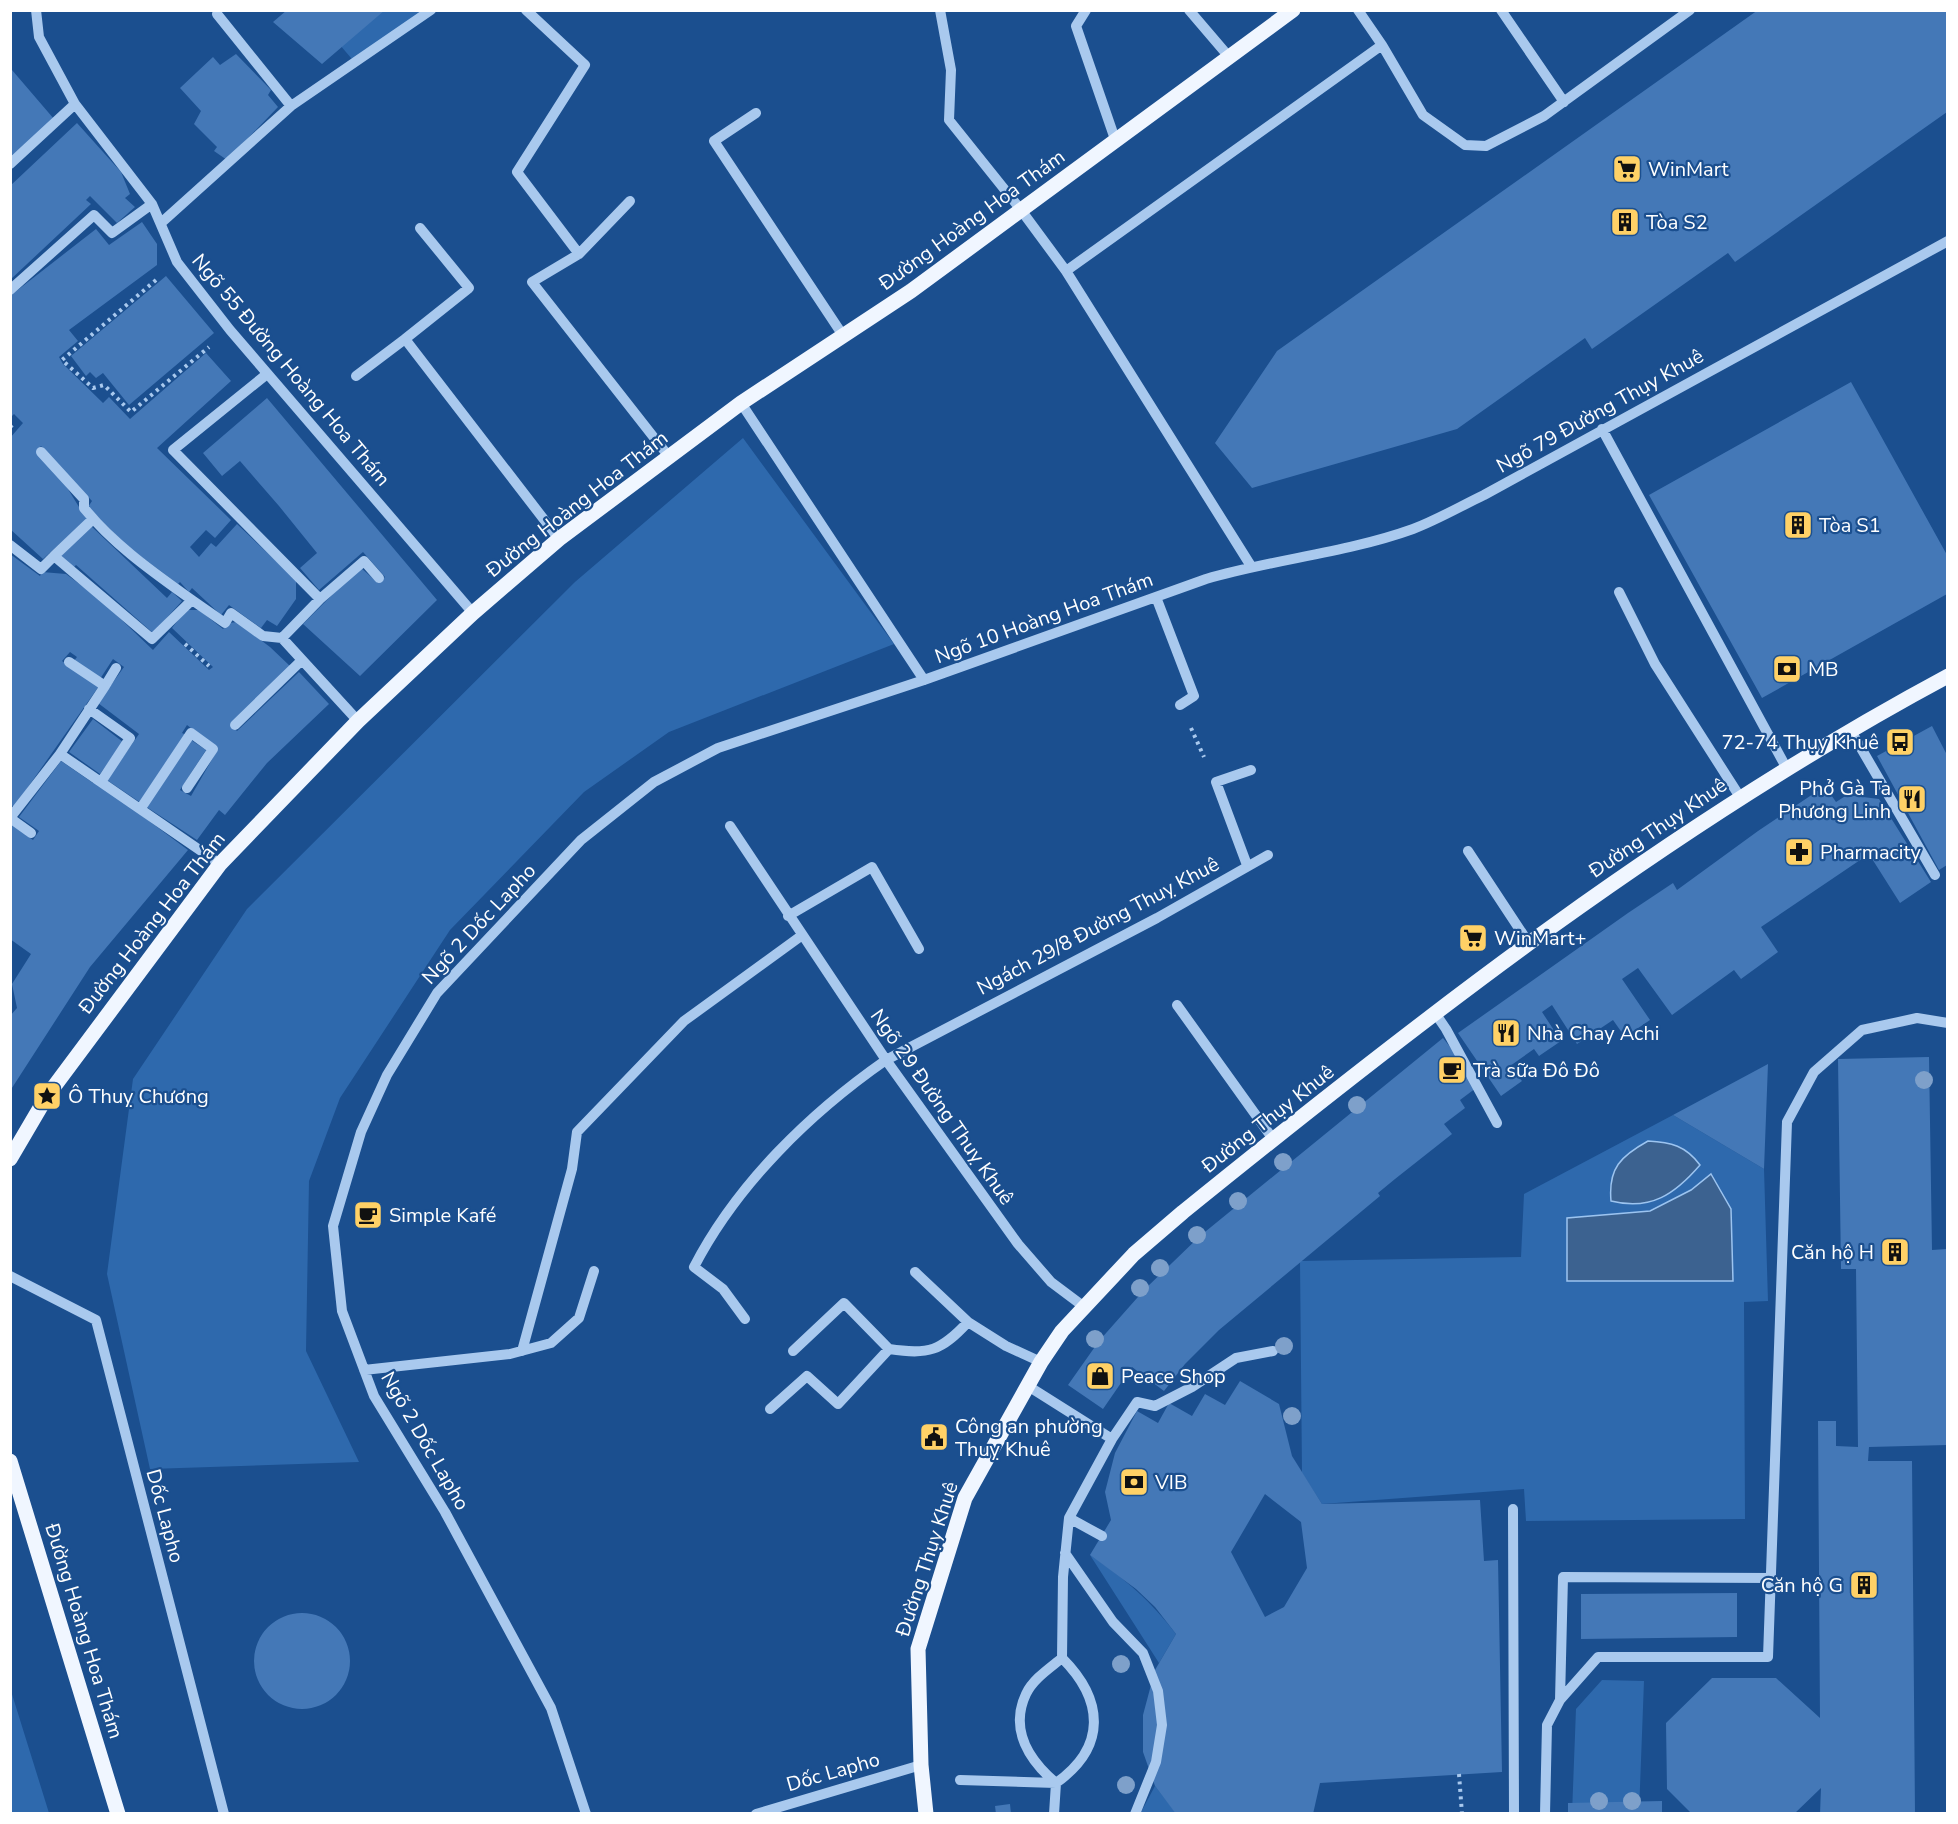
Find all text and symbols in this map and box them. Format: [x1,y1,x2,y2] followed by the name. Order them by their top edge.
[873,143,1070,297] street label: Đường Hoàng Hoa Thám
[1611,153,1643,185] supermarket icon: WinMart
[1648,156,1729,183] place label: WinMart
[1609,206,1641,238] building icon: Tòa S2
[1646,209,1708,236] place label: Tòa S2
[186,248,396,492] street label: Ngõ 55 Đường Hoàng Hoa Thám
[1492,343,1708,479] street label: Ngõ 79 Đường Thụy Khuê
[480,424,673,584] street label: Đường Hoàng Hoa Thám
[1782,509,1814,541] building icon: Tòa S1
[1819,512,1881,539] place label: Tòa S1
[931,566,1157,670] street label: Ngõ 10 Hoàng Hoa Thám
[1771,653,1803,685] bank icon: MB
[1808,656,1839,683] place label: MB
[1884,726,1916,758] bus stop icon: 72-74 Thụy Khuê
[1722,729,1879,756] place label: 72-74 Thụy Khuê
[1583,772,1732,885] street label: Đường Thụy Khuê
[1778,775,1891,825] place label: Phở Gà Ta Phương Linh
[1896,783,1928,815] restaurant icon: Phở Gà Ta Phương Linh
[72,827,232,1020] street label: Đường Hoàng Hoa Thám
[1783,836,1815,868] pharmacy icon: Pharmacity
[1820,839,1922,866] place label: Pharmacity
[972,851,1224,1001] street label: Ngách 29/8 Đường Thuỵ Khuê
[416,858,542,990] street label: Ngõ 2 Dốc Lapho
[1457,922,1489,954] supermarket icon: WinMart+
[1494,925,1586,952] place label: WinMart+
[864,1004,1020,1210] street label: Ngõ 29 Đường Thuỵ Khuê
[1490,1017,1522,1049] restaurant icon: Nhà Chay Achi
[1527,1020,1659,1047] place label: Nhà Chay Achi
[1436,1054,1468,1086] cafe icon: Trà sữa Đô Đô
[1473,1057,1600,1084] place label: Trà sữa Đô Đô
[1195,1059,1340,1180] street label: Đường Thụy Khuê
[31,1080,63,1112] place icon: Ô Thuỵ Chương
[68,1083,209,1110] place label: Ô Thuỵ Chương
[352,1199,384,1231] cafe icon: Simple Kafé
[389,1202,496,1229] place label: Simple Kafé
[1879,1236,1911,1268] building icon: Căn hộ H
[1791,1239,1874,1266] place label: Căn hộ H
[1084,1360,1116,1392] shop icon: Peace Shop
[1121,1363,1226,1390] place label: Peace Shop
[374,1367,476,1515] street label: Ngõ 2 Dốc Lapho
[955,1413,1103,1463] place label: Công an phường Thuỵ Khuê
[918,1421,950,1453] public building icon: Công an phường Thuỵ Khuê
[140,1466,190,1566] street label: Dốc Lapho
[1118,1466,1150,1498] bank icon: VIB
[1154,1469,1187,1496] place label: VIB
[889,1478,965,1641] street label: Đường Thụy Khuê
[38,1519,130,1742] street label: Đường Hoàng Hoa Thám
[1848,1569,1880,1601] building icon: Căn hộ G
[1761,1572,1843,1599] place label: Căn hộ G
[783,1746,883,1798] street label: Dốc Lapho

